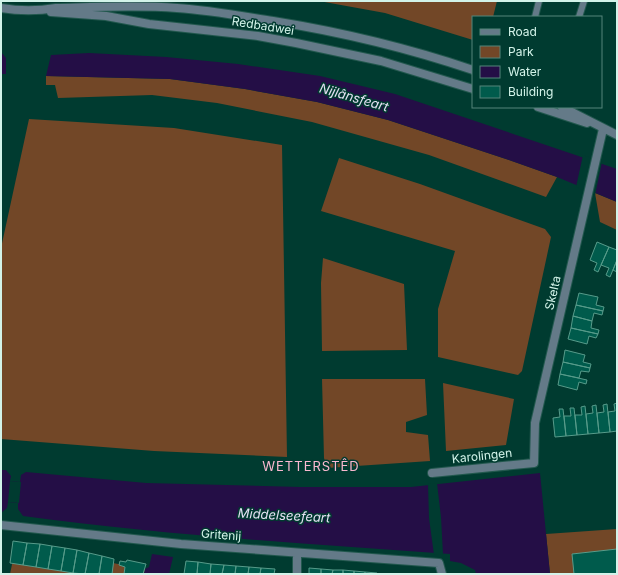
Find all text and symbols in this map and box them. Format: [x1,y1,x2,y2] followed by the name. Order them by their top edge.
[231,13,295,38] street label: Redbadwei
[472,16,602,108] legend
[508,24,537,39] text: Road
[508,44,534,59] text: Park
[508,64,542,79] text: Water
[318,80,391,115] water label: Nijlânsfeart
[508,84,553,99] text: Building
[541,274,564,312] street label: Skelta
[451,445,513,466] street label: Karolingen
[262,458,360,474] district label: WETTERSTÊD
[237,505,331,525] water label: Middelseefeart
[200,526,242,543] street label: Gritenij

